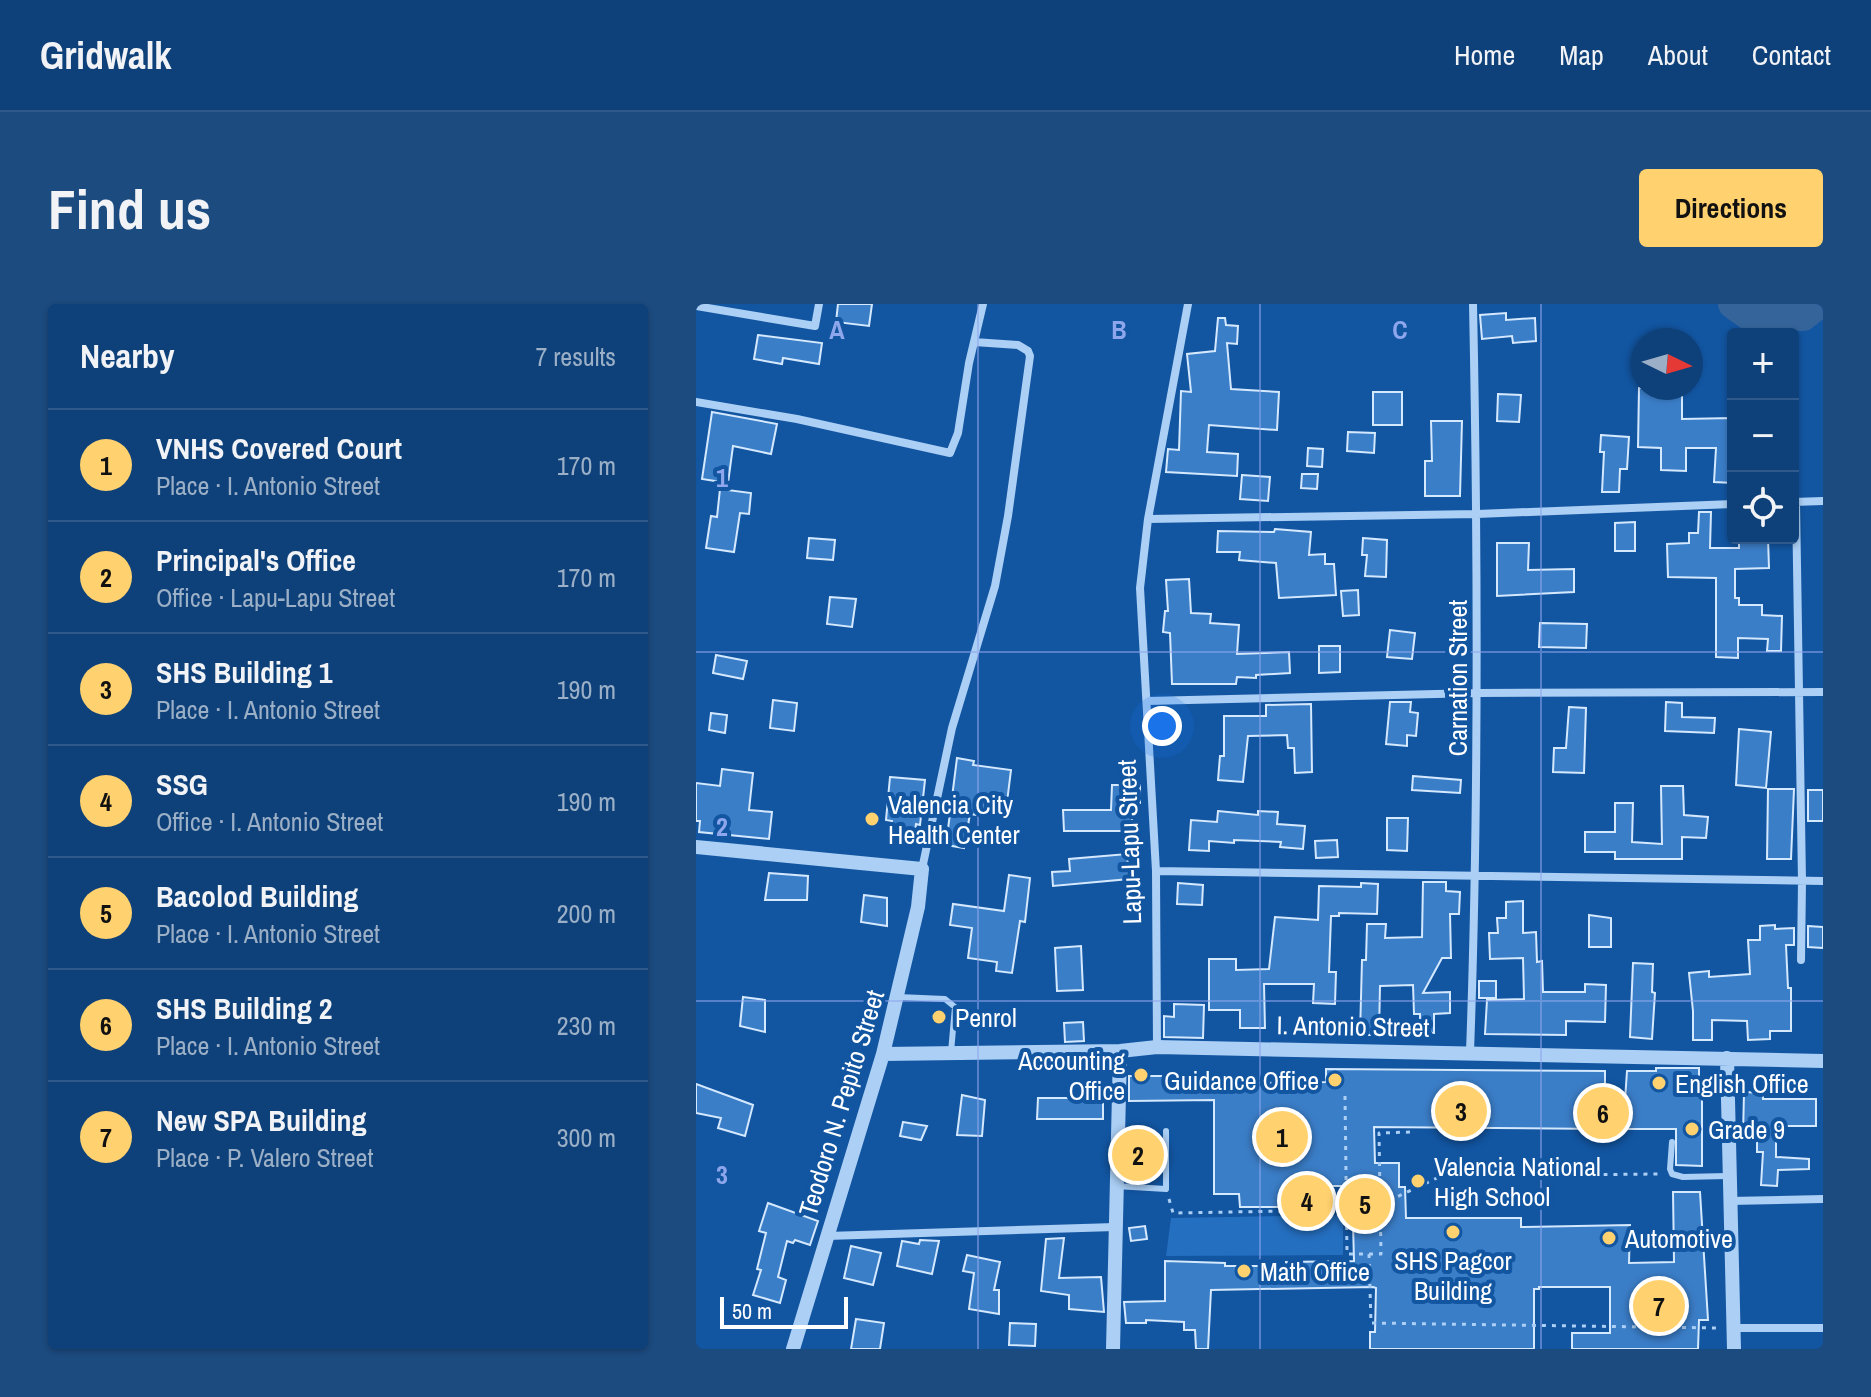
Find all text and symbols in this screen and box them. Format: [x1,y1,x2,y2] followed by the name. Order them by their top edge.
[40,30,172,81] text: Gridwalk
[1454,36,1515,74] text: Home
[1559,36,1604,74] text: Map
[1648,36,1708,74] text: About
[1752,36,1831,74] text: Contact
[1639,169,1823,247] button: Directions
[48,171,211,246] text: Find us
[829,312,845,347] text: A
[1111,312,1127,347] text: B
[1392,312,1408,347] text: C
[1631,328,1703,400] north arrow
[1727,328,1799,544] map controls
[1727,328,1799,400] button: +
[80,333,175,379] text: Nearby
[535,339,616,374] text: 7 results
[1727,400,1799,472] button: −
[156,428,402,468] text: VNHS Covered Court
[100,448,112,483] text: 1
[557,448,616,483] text: 170 m
[716,460,728,495] text: 1
[156,468,380,503] text: Place · I. Antonio Street
[1727,472,1799,544] button: locate
[156,540,356,580] text: Principal's Office
[100,560,112,595] text: 2
[557,560,616,595] text: 170 m
[156,580,395,615] text: Office · Lapu-Lapu Street
[1440,600,1475,756] street label: Carnation Street
[156,652,332,692] text: SHS Building 1
[100,672,112,707] text: 3
[557,672,616,707] text: 190 m
[156,692,380,727] text: Place · I. Antonio Street
[1142,706,1182,746] your location
[1109,759,1149,925] street label: Lapu-Lapu Street
[156,764,208,804] text: SSG
[100,784,112,819] text: 4
[557,784,616,819] text: 190 m
[888,787,1020,852] place label: Valencia City Health Center
[156,804,383,839] text: Office · I. Antonio Street
[716,809,728,844] text: 2
[863,810,881,828] marker: Valencia City Health Center
[156,876,358,916] text: Bacolod Building
[100,896,112,931] text: 5
[557,896,616,931] text: 200 m
[156,916,380,951] text: Place · I. Antonio Street
[790,986,892,1220] street label: Teodoro N. Pepito Street
[156,988,332,1028] text: SHS Building 2
[955,1000,1017,1035] place label: Penrol
[1276,1007,1430,1045] street label: I. Antonio Street
[100,1008,112,1043] text: 6
[557,1008,616,1043] text: 230 m
[930,1008,948,1026] marker: Penrol
[156,1028,380,1063] text: Place · I. Antonio Street
[1017,1043,1125,1108] place label: Accounting Office
[1164,1063,1319,1098] place label: Guidance Office
[1132,1066,1150,1084] marker: Accounting Office
[1675,1066,1809,1101] place label: English Office
[1326,1071,1344,1089] marker: Guidance Office
[1650,1074,1668,1092] marker: English Office
[1435,1081,1487,1141] pin: 3
[1577,1083,1629,1143] pin: 6
[156,1100,367,1140] text: New SPA Building
[1256,1107,1308,1167] pin: 1
[1708,1112,1785,1147] place label: Grade 9
[100,1120,112,1155] text: 7
[557,1120,616,1155] text: 300 m
[1683,1120,1701,1138] marker: Grade 9
[1112,1125,1164,1185] pin: 2
[156,1140,373,1175] text: Place · P. Valero Street
[1434,1149,1601,1214] place label: Valencia National High School
[716,1157,728,1192] text: 3
[1281,1171,1333,1231] pin: 4
[1409,1172,1427,1190] marker: Valencia National High School
[1339,1174,1391,1234] pin: 5
[1624,1221,1733,1256] place label: Automotive
[1444,1223,1462,1241] marker: SHS Pagcor Building
[1600,1229,1618,1247] marker: Automotive
[1394,1243,1512,1308] place label: SHS Pagcor Building
[1260,1254,1370,1289] place label: Math Office
[1235,1262,1253,1280] marker: Math Office
[1633,1276,1685,1336] pin: 7
[720,1293,848,1329] scale bar
[732,1296,772,1326] text: 50 m

